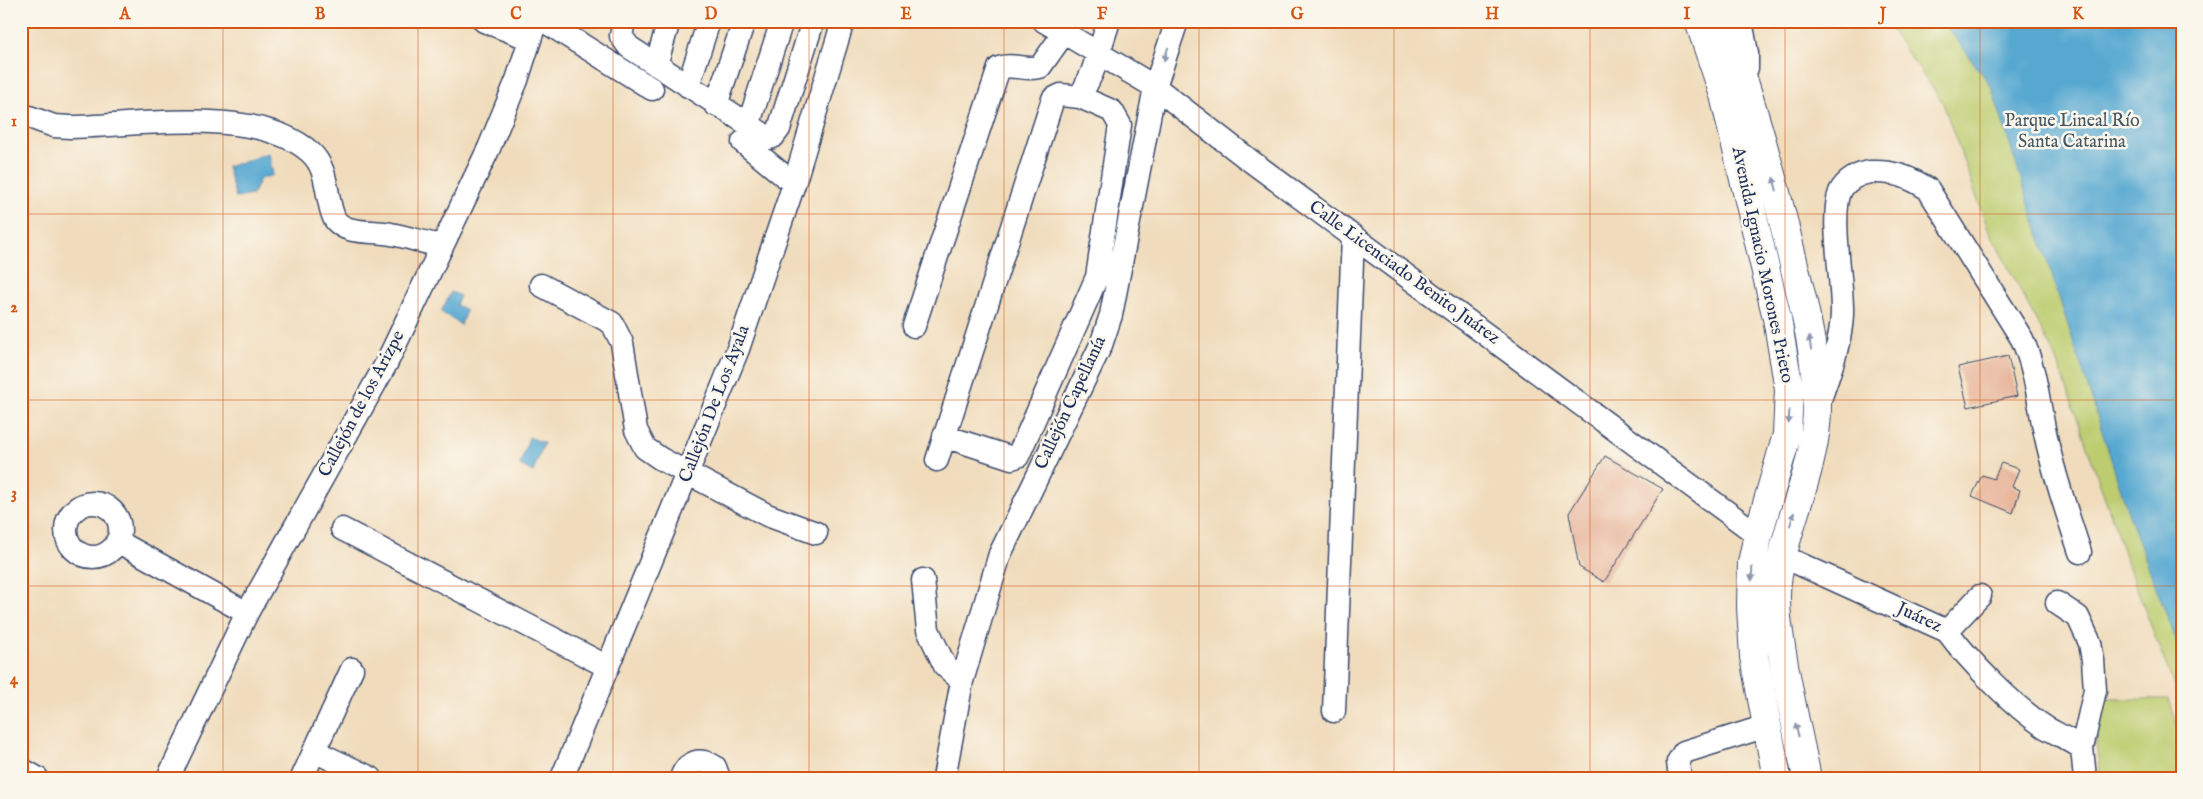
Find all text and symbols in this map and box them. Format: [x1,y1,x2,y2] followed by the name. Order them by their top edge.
[119,5,132,25] text: A
[315,5,326,25] text: B
[510,5,522,25] text: C
[705,5,718,25] text: D
[900,5,912,25] text: E
[1097,5,1108,25] text: F
[1291,5,1304,25] text: G
[1485,5,1499,25] text: H
[1684,5,1691,25] text: I
[1878,5,1887,25] text: J
[2072,5,2085,25] text: K
[1161,47,1169,62] one-way arrow
[2004,110,2140,154] park label: Parque Lineal Río Santa Catarina
[11,112,17,132] text: 1
[1725,144,1798,386] street label: Avenida Ignacio Morones Prieto
[1770,177,1778,192] one-way arrow
[1304,196,1504,350] street label: Calle Licenciado Benito Juárez
[10,298,18,318] text: 2
[674,322,756,486] street label: Callejón De Los Ayala
[314,327,410,481] street label: Callejón de los Arizpe
[1030,332,1112,473] street label: Callejón Capellanía
[1806,334,1814,350] one-way arrow
[1784,409,1792,425] one-way arrow
[11,484,17,504] text: 3
[1789,511,1797,526] one-way arrow
[1747,567,1755,583] one-way arrow
[1891,597,1945,638] street label: Juárez
[10,670,19,690] text: 4
[1793,722,1801,738] one-way arrow

